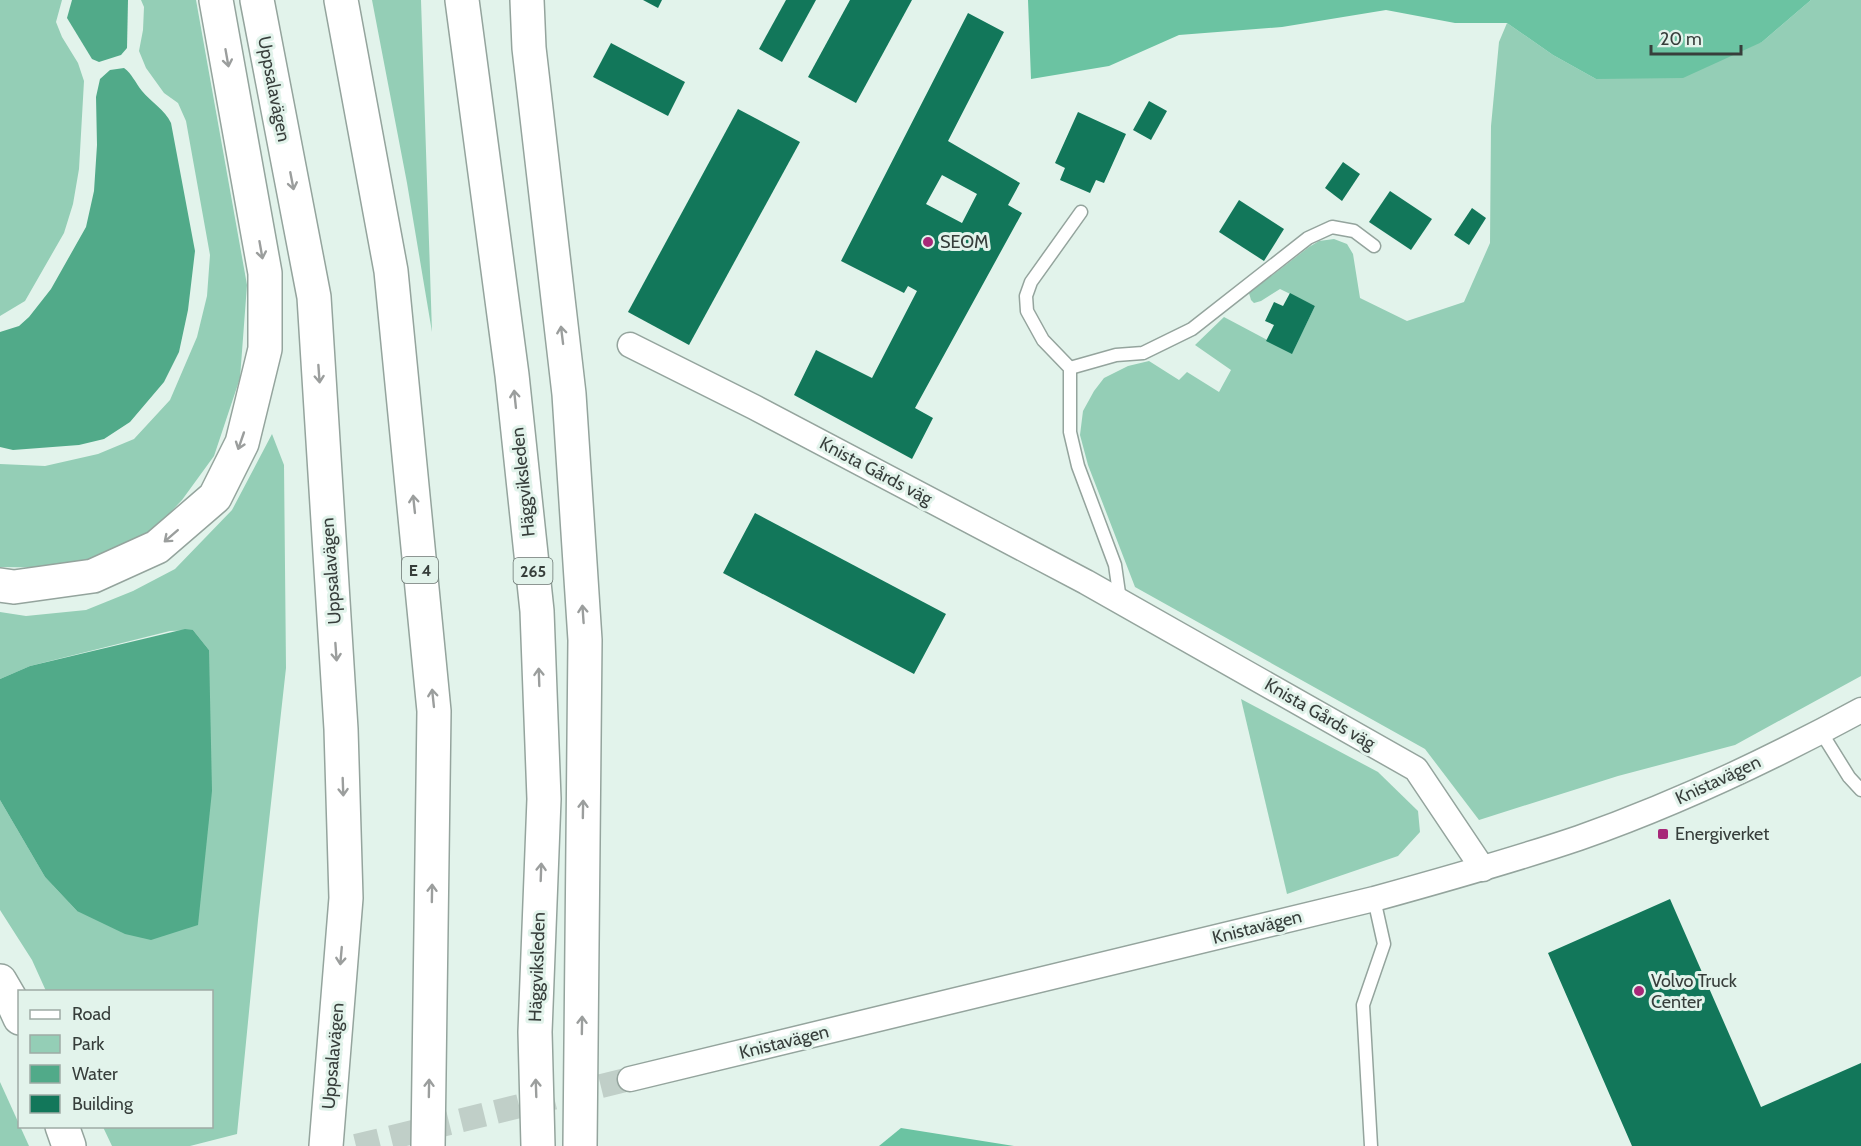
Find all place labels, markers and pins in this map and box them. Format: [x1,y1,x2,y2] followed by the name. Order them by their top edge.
[940,231,989,253] place label: SEOM
[921,235,935,249] marker: SEOM
[1675,823,1769,845] place label: Energiverket
[1656,827,1670,841] marker: Energiverket
[1651,970,1738,1013] place label: Volvo Truck Center
[1632,984,1646,998] marker: Volvo Truck Center

